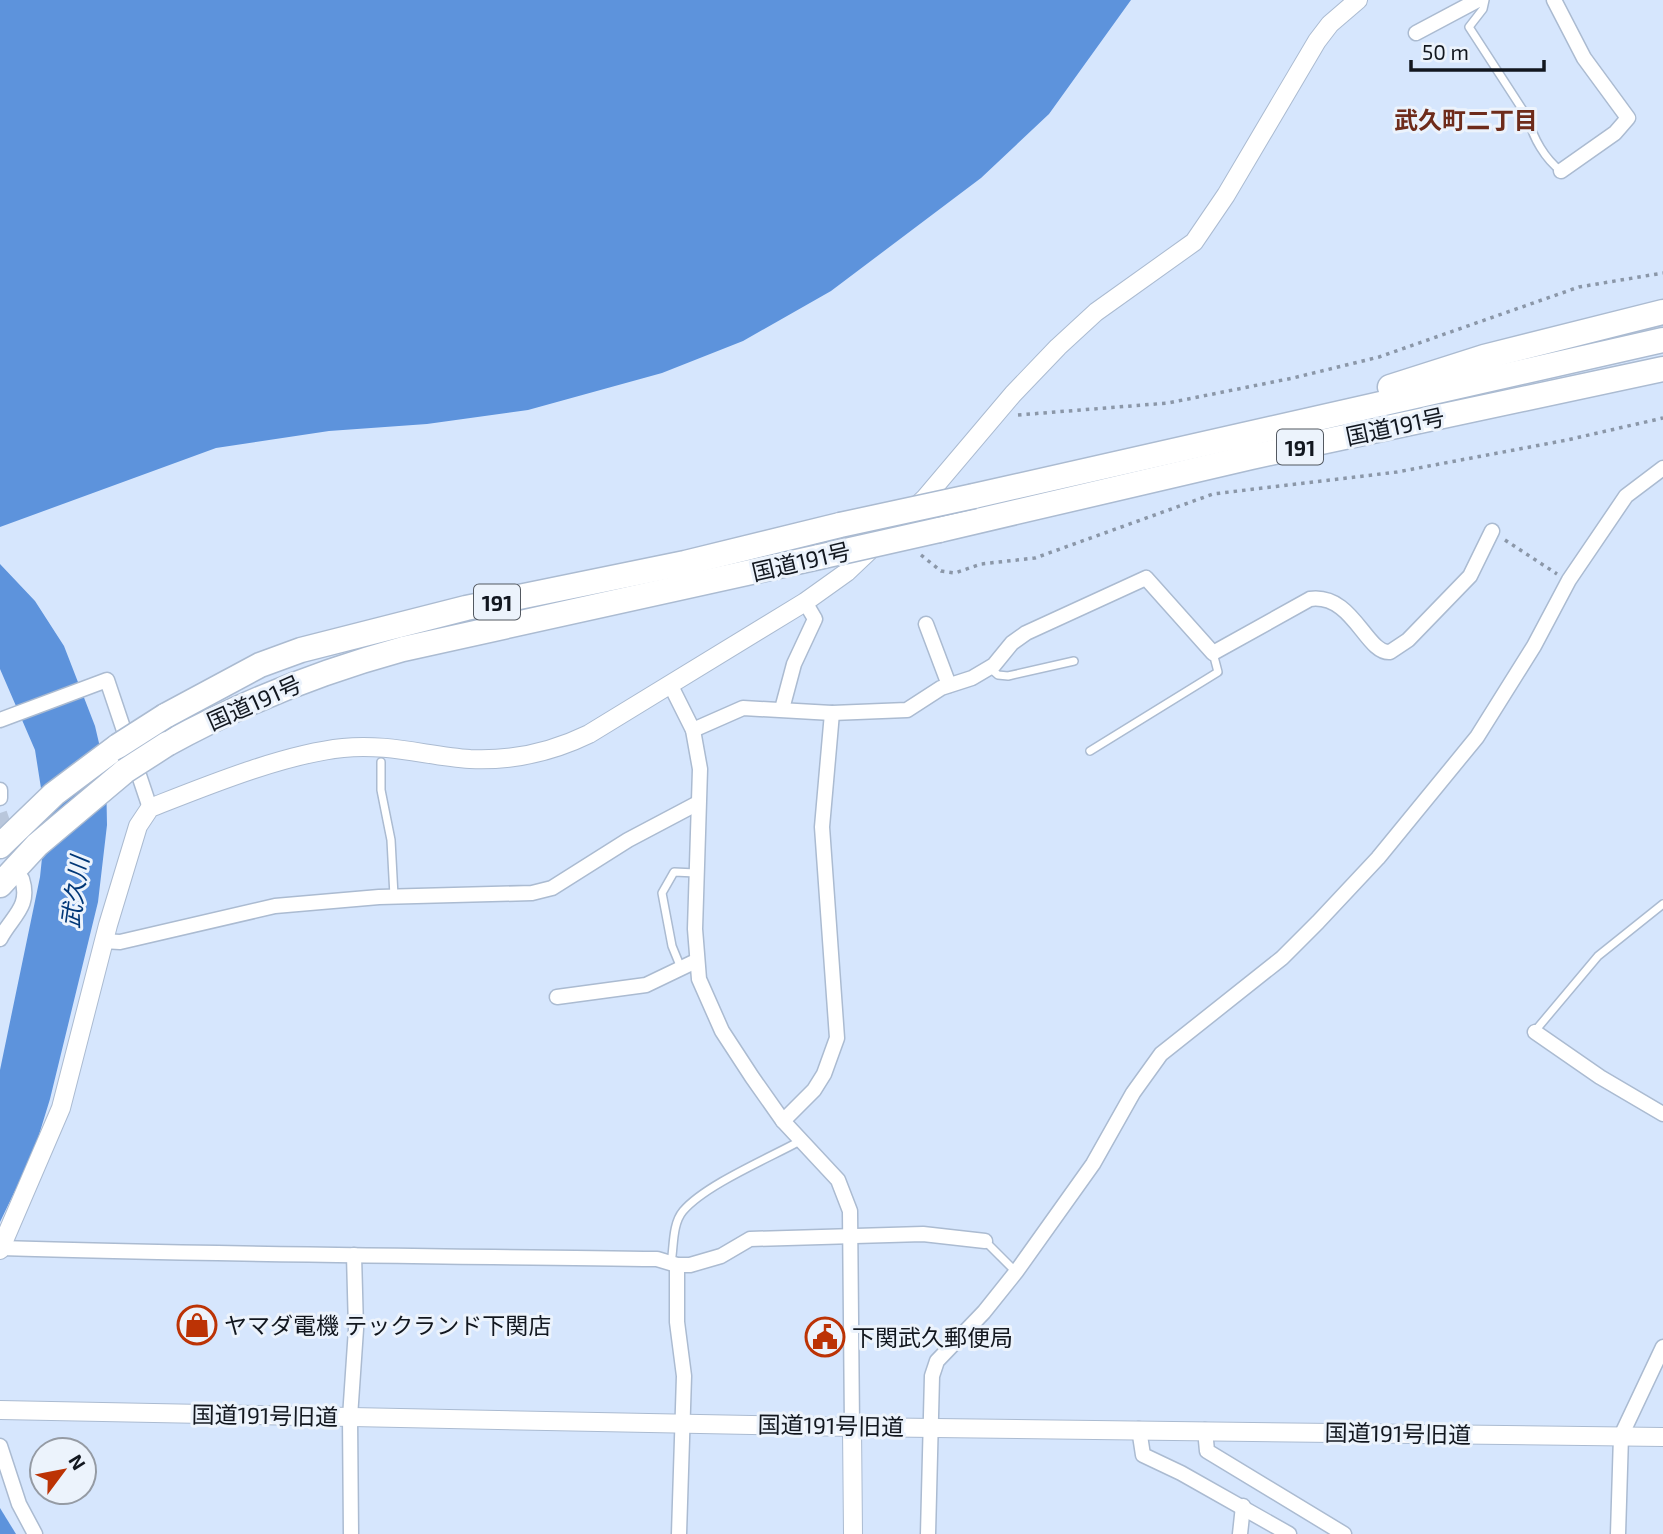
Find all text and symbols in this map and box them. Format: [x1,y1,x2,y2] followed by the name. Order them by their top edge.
[1411,28,1544,72] scale bar
[1422,39,1469,64] text: 50 m
[1394,105,1538,134] district label: 武久町二丁目
[1343,402,1447,450] street label: 国道191号
[1277,430,1323,464] road number: 191
[749,536,853,586] street label: 国道191号
[474,584,520,620] road number: 191
[202,669,306,735] street label: 国道191号
[55,851,94,930] water label: 武久川
[176,1304,218,1346] shop icon: ヤマダ電機 テックランド下関店
[224,1311,551,1339] place label: ヤマダ電機 テックランド下関店
[804,1316,846,1358] public building icon: 下関武久郵便局
[852,1323,1013,1351] place label: 下関武久郵便局
[192,1400,338,1430] street label: 国道191号旧道
[758,1410,904,1440] street label: 国道191号旧道
[1325,1418,1471,1448] street label: 国道191号旧道
[28,1436,98,1506] north arrow
[64,1450,91,1474] text: N

